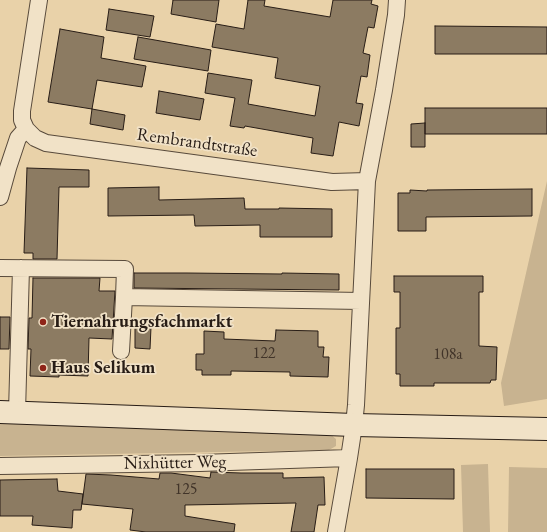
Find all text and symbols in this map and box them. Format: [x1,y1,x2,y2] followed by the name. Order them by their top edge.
[135,124,259,162] street label: Rembrandtstraße
[51,311,232,333] place label: Tiernahrungsfachmarkt
[38,317,48,327] marker: Tiernahrungsfachmarkt
[252,344,276,364] house number: 122
[433,345,463,365] house number: 108a
[51,357,155,379] place label: Haus Selikum
[38,363,48,373] marker: Haus Selikum
[124,451,226,475] street label: Nixhütter Weg
[174,480,198,500] house number: 125

